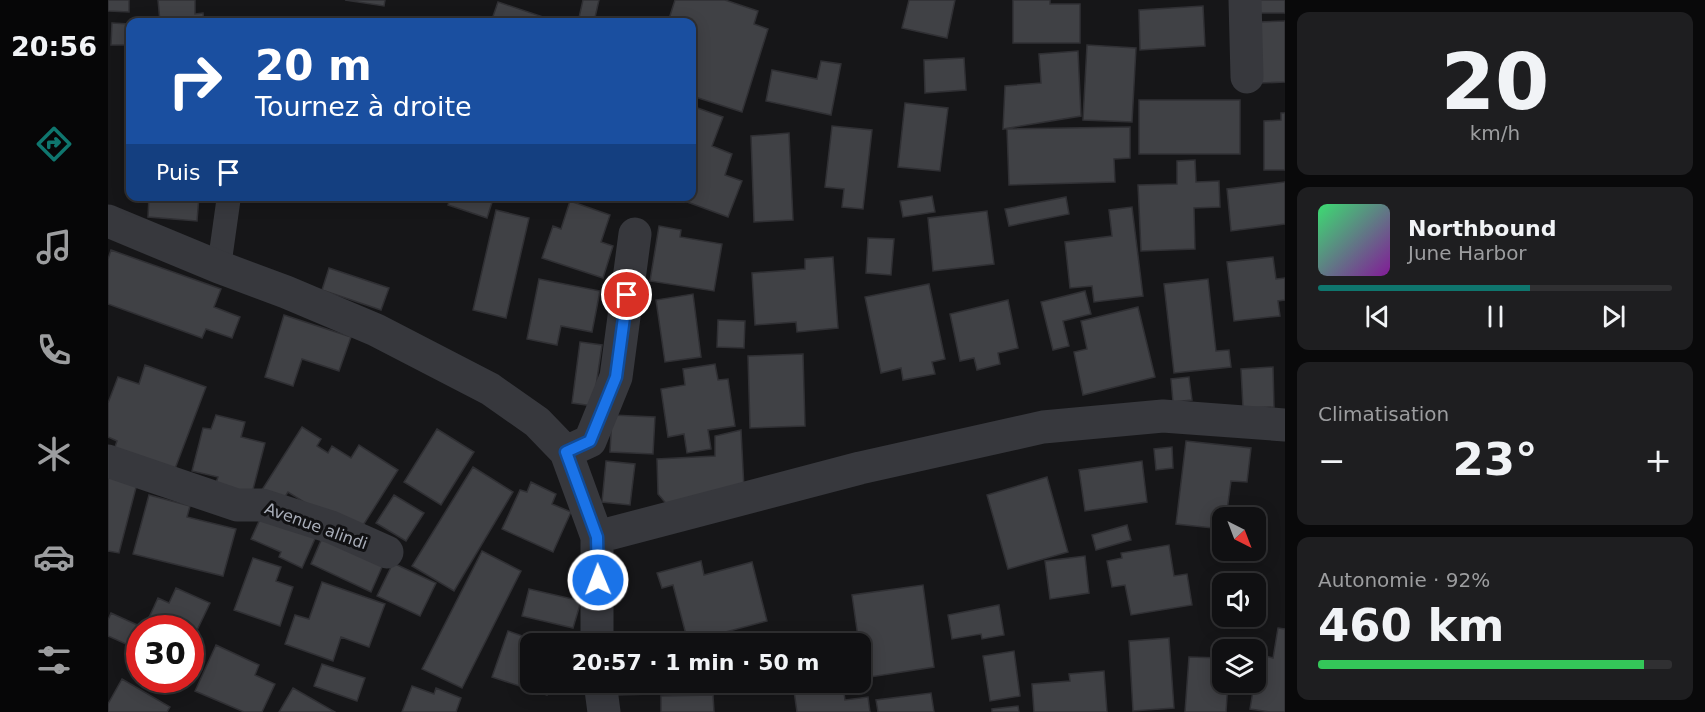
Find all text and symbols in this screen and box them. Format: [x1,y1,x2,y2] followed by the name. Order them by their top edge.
[11,31,97,62] text: 20:56
[1441,37,1549,127] text: 20
[255,41,372,90] text: 20 m
[156,42,234,120] icon: right
[255,91,472,122] text: Tournez à droite
[1470,121,1520,145] text: km/h
[33,123,75,165] icon: directions
[212,156,245,189] icon: arrive
[156,160,200,185] text: Puis
[1408,216,1557,241] text: Northbound
[33,226,75,268] icon: music
[1408,241,1527,265] text: June Harbor
[601,269,652,320] pin
[610,278,643,311] icon: arrive
[1361,300,1394,333] icon: previous
[1479,300,1512,333] icon: pause
[1597,300,1630,333] icon: next
[33,329,75,371] icon: phone
[1318,402,1449,426] text: Climatisation
[33,433,75,475] icon: climate
[1452,433,1538,486] text: 23°
[1318,441,1346,480] text: −
[1644,441,1672,480] text: +
[262,499,370,553] street label: Avenue alindi
[1212,507,1266,561] north arrow
[1212,507,1266,693] map controls
[33,536,75,578] icon: car
[566,548,630,612] position arrow
[1318,568,1490,592] text: Autonomie · 92%
[1212,573,1266,627] button: sound
[1318,599,1504,652] text: 460 km
[126,615,204,693] speed limit sign: 30
[33,639,75,681] icon: filters
[1212,639,1266,693] button: layers
[572,650,819,675] text: 20:57 · 1 min · 50 m

